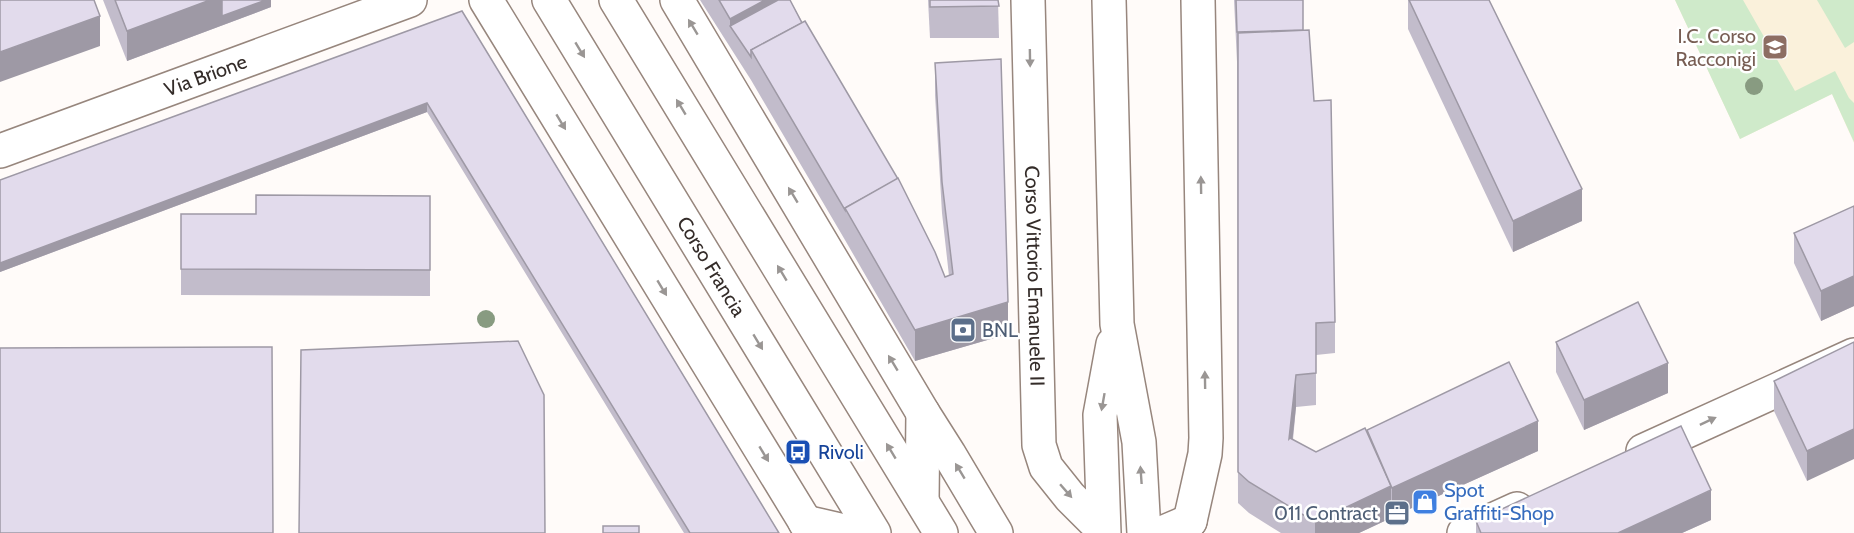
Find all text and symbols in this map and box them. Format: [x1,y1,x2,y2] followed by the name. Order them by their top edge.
[688,19,699,35] one-way arrow
[1676,24,1756,71] place label: I.C. Corso Racconigi
[1760,32,1790,62] school or university icon: I.C. Corso Racconigi
[574,42,585,58] one-way arrow
[161,49,250,101] street label: Via Brione
[1025,49,1035,68] one-way arrow
[675,99,686,115] one-way arrow
[555,114,566,130] one-way arrow
[1020,165,1050,386] street label: Corso Vittorio Emanuele II
[1196,176,1206,195] one-way arrow
[788,186,798,203] one-way arrow
[672,212,751,321] street label: Corso Francia
[777,265,788,281] one-way arrow
[657,280,668,296] one-way arrow
[948,315,978,345] bank icon: BNL
[982,318,1018,342] place label: BNL
[752,334,763,350] one-way arrow
[887,355,898,371] one-way arrow
[1200,370,1210,389] one-way arrow
[1098,393,1107,412] one-way arrow
[1699,417,1716,426] one-way arrow
[783,437,813,467] bus stop icon: Rivoli
[818,440,864,464] place label: Rivoli
[886,443,897,459] one-way arrow
[759,446,770,462] one-way arrow
[955,462,965,479] one-way arrow
[1136,465,1145,484] one-way arrow
[1444,478,1554,525] place label: Spot Graffiti-Shop
[1059,483,1072,498] one-way arrow
[1410,487,1440,517] shop icon: Spot Graffiti-Shop
[1382,498,1412,528] office icon: 011 Contract
[1274,501,1378,525] place label: 011 Contract

